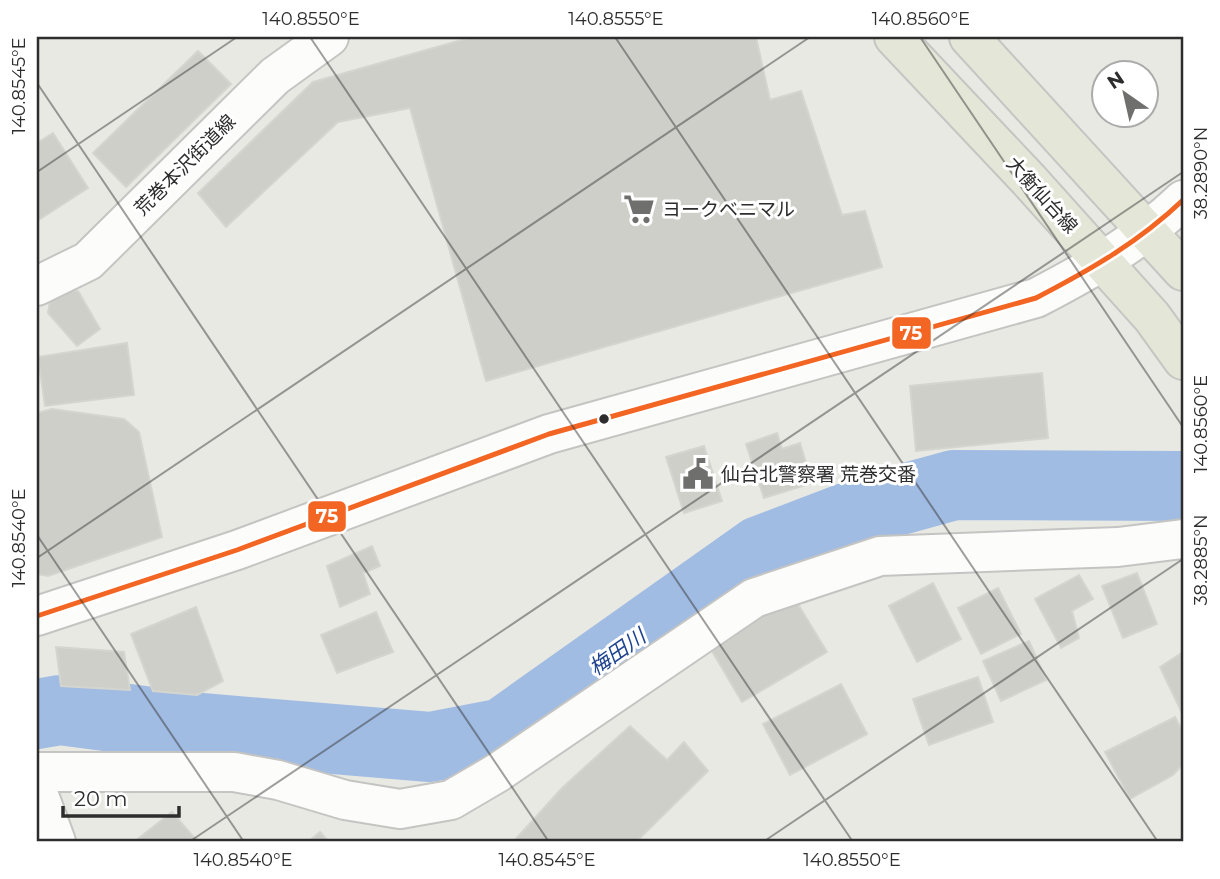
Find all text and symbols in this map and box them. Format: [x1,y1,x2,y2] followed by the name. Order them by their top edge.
[262,8,360,30] text: 140.8550°E
[568,8,664,30] text: 140.8555°E
[872,8,970,30] text: 140.8560°E
[8,37,30,135] text: 140.8545°E
[1090,60,1160,130] north arrow
[1103,66,1129,94] text: N
[130,110,240,220] street label: 荒巻本沢街道線
[1190,127,1212,219] text: 38.2890°N
[1002,152,1082,238] street label: 大衡仙台線
[622,192,656,226] supermarket icon: ヨークベニマル
[662,198,795,221] place label: ヨークベニマル
[891,316,932,350] line badge: 75
[900,322,922,345] text: 75
[1190,375,1212,473] text: 140.8560°E
[597,412,611,426] unlabelled marker
[681,457,715,491] public building icon: 仙台北警察署 荒巻交番
[721,463,916,486] place label: 仙台北警察署 荒巻交番
[8,488,30,588] text: 140.8540°E
[307,500,347,533] line badge: 75
[316,505,338,528] text: 75
[1190,514,1212,606] text: 38.2885°N
[584,623,652,680] water label: 梅田川
[63,774,178,818] scale bar
[74,786,128,811] text: 20 m
[193,849,293,871] text: 140.8540°E
[498,849,596,871] text: 140.8545°E
[803,849,901,871] text: 140.8550°E

